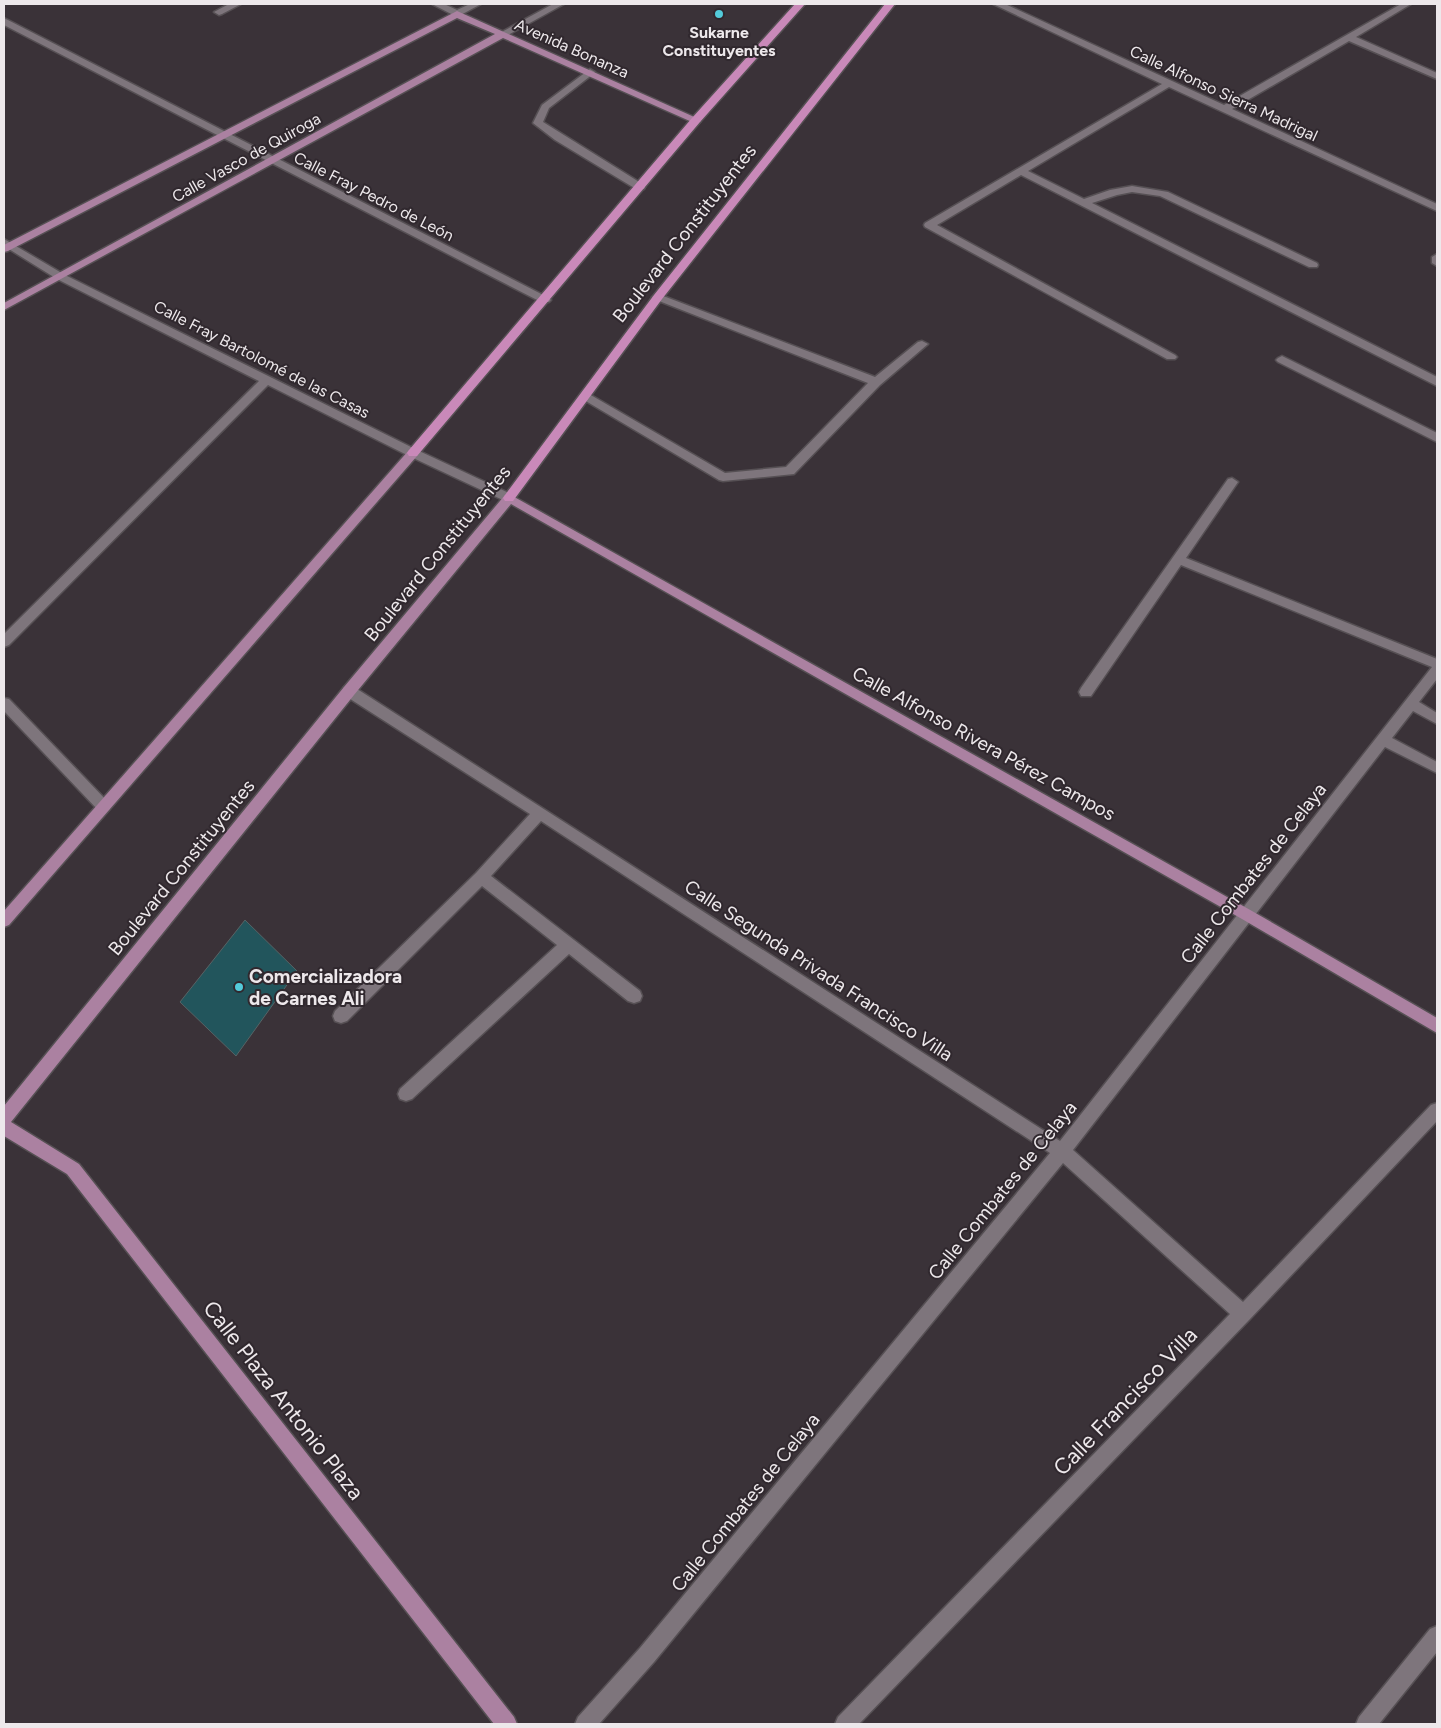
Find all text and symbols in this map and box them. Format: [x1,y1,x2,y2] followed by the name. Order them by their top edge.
[713,8,725,20] marker: Sukarne Constituyentes
[512,15,632,82] street label: Avenida Bonanza
[662,23,776,60] place label: Sukarne Constituyentes
[1127,42,1321,145] street label: Calle Alfonso Sierra Madrigal
[169,109,324,206] street label: Calle Vasco de Quiroga
[608,140,761,327] street label: Boulevard Constituyentes
[291,148,457,245] street label: Calle Fray Pedro de León
[151,297,373,422] street label: Calle Fray Bartolomé de las Casas
[359,461,516,646] street label: Boulevard Constituyentes
[848,661,1119,826] street label: Calle Alfonso Rivera Pérez Campos
[103,775,260,960] street label: Boulevard Constituyentes
[1176,778,1331,968] street label: Calle Combates de Celaya
[680,875,957,1066] street label: Calle Segunda Privada Francisco Villa
[249,965,402,1010] place label: Comercializadora de Carnes Ali
[233,981,245,993] marker: Comercializadora de Carnes Ali
[923,1096,1082,1284] street label: Calle Combates de Celaya
[198,1295,370,1505] street label: Calle Plaza Antonio Plaza
[1048,1322,1203,1481] street label: Calle Francisco Villa
[666,1408,825,1596] street label: Calle Combates de Celaya

